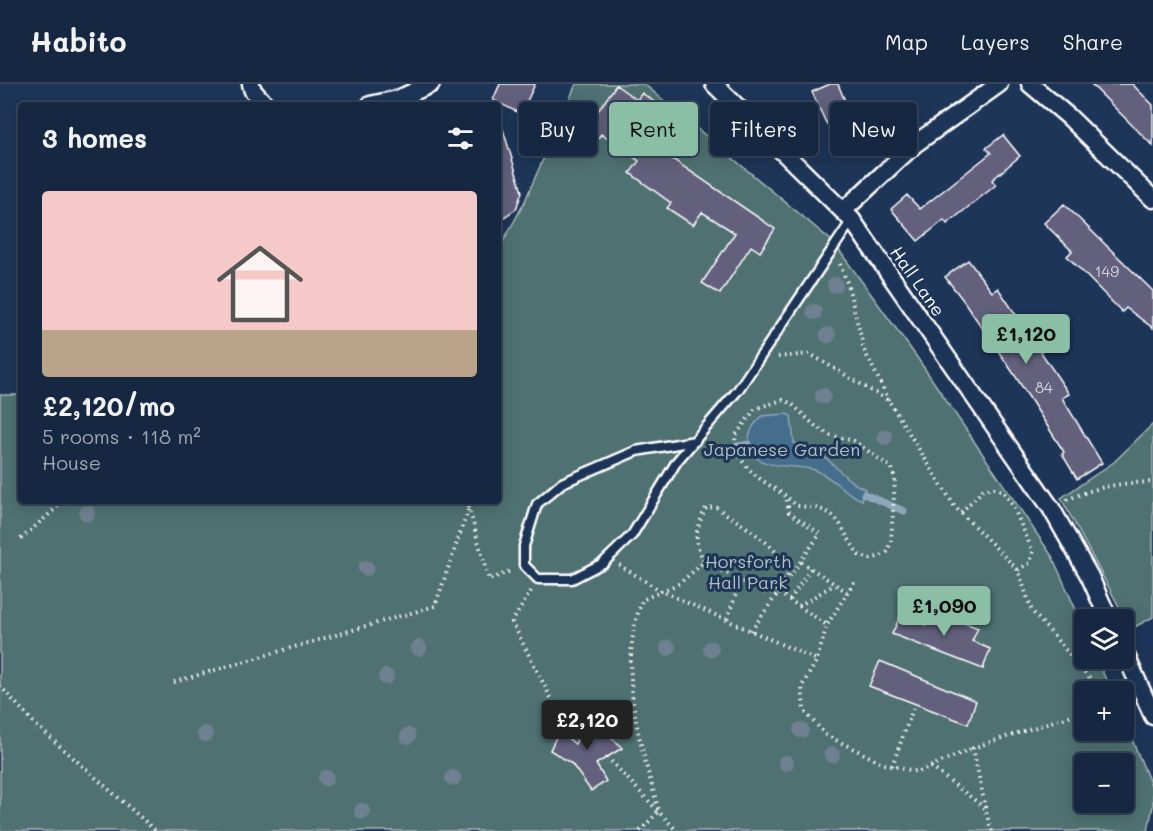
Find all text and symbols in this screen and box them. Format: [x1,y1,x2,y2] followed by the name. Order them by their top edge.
[30,23,126,59] text: Habito
[885,28,928,55] text: Map
[961,28,1030,55] text: Layers
[1063,28,1123,55] text: Share
[519,102,597,156] chip: Buy
[609,102,698,156] chip: Rent
[710,102,818,156] chip: Filters
[830,102,917,156] chip: New
[42,121,147,155] text: 3 homes
[444,122,477,155] icon: filters
[206,230,314,338] icon: home
[885,241,951,321] street label: Hall Lane
[1095,261,1119,281] house number: 149
[977,314,1075,365] pin: £1,120
[996,320,1056,346] text: £1,120
[1035,377,1053,397] house number: 84
[42,389,175,423] text: £2,120/mo
[42,423,201,449] text: 5 rooms · 118 m²
[704,437,860,461] park label: Japanese Garden
[42,449,101,475] text: House
[705,549,791,594] park label: Horsforth Hall Park
[895,586,993,637] pin: £1,090
[911,592,977,618] text: £1,090
[1074,609,1134,813] map controls
[1074,609,1134,669] button: layers
[1074,681,1134,741] button: +
[538,700,636,751] pin: £2,120
[556,706,618,732] text: £2,120
[1074,753,1134,813] button: −

